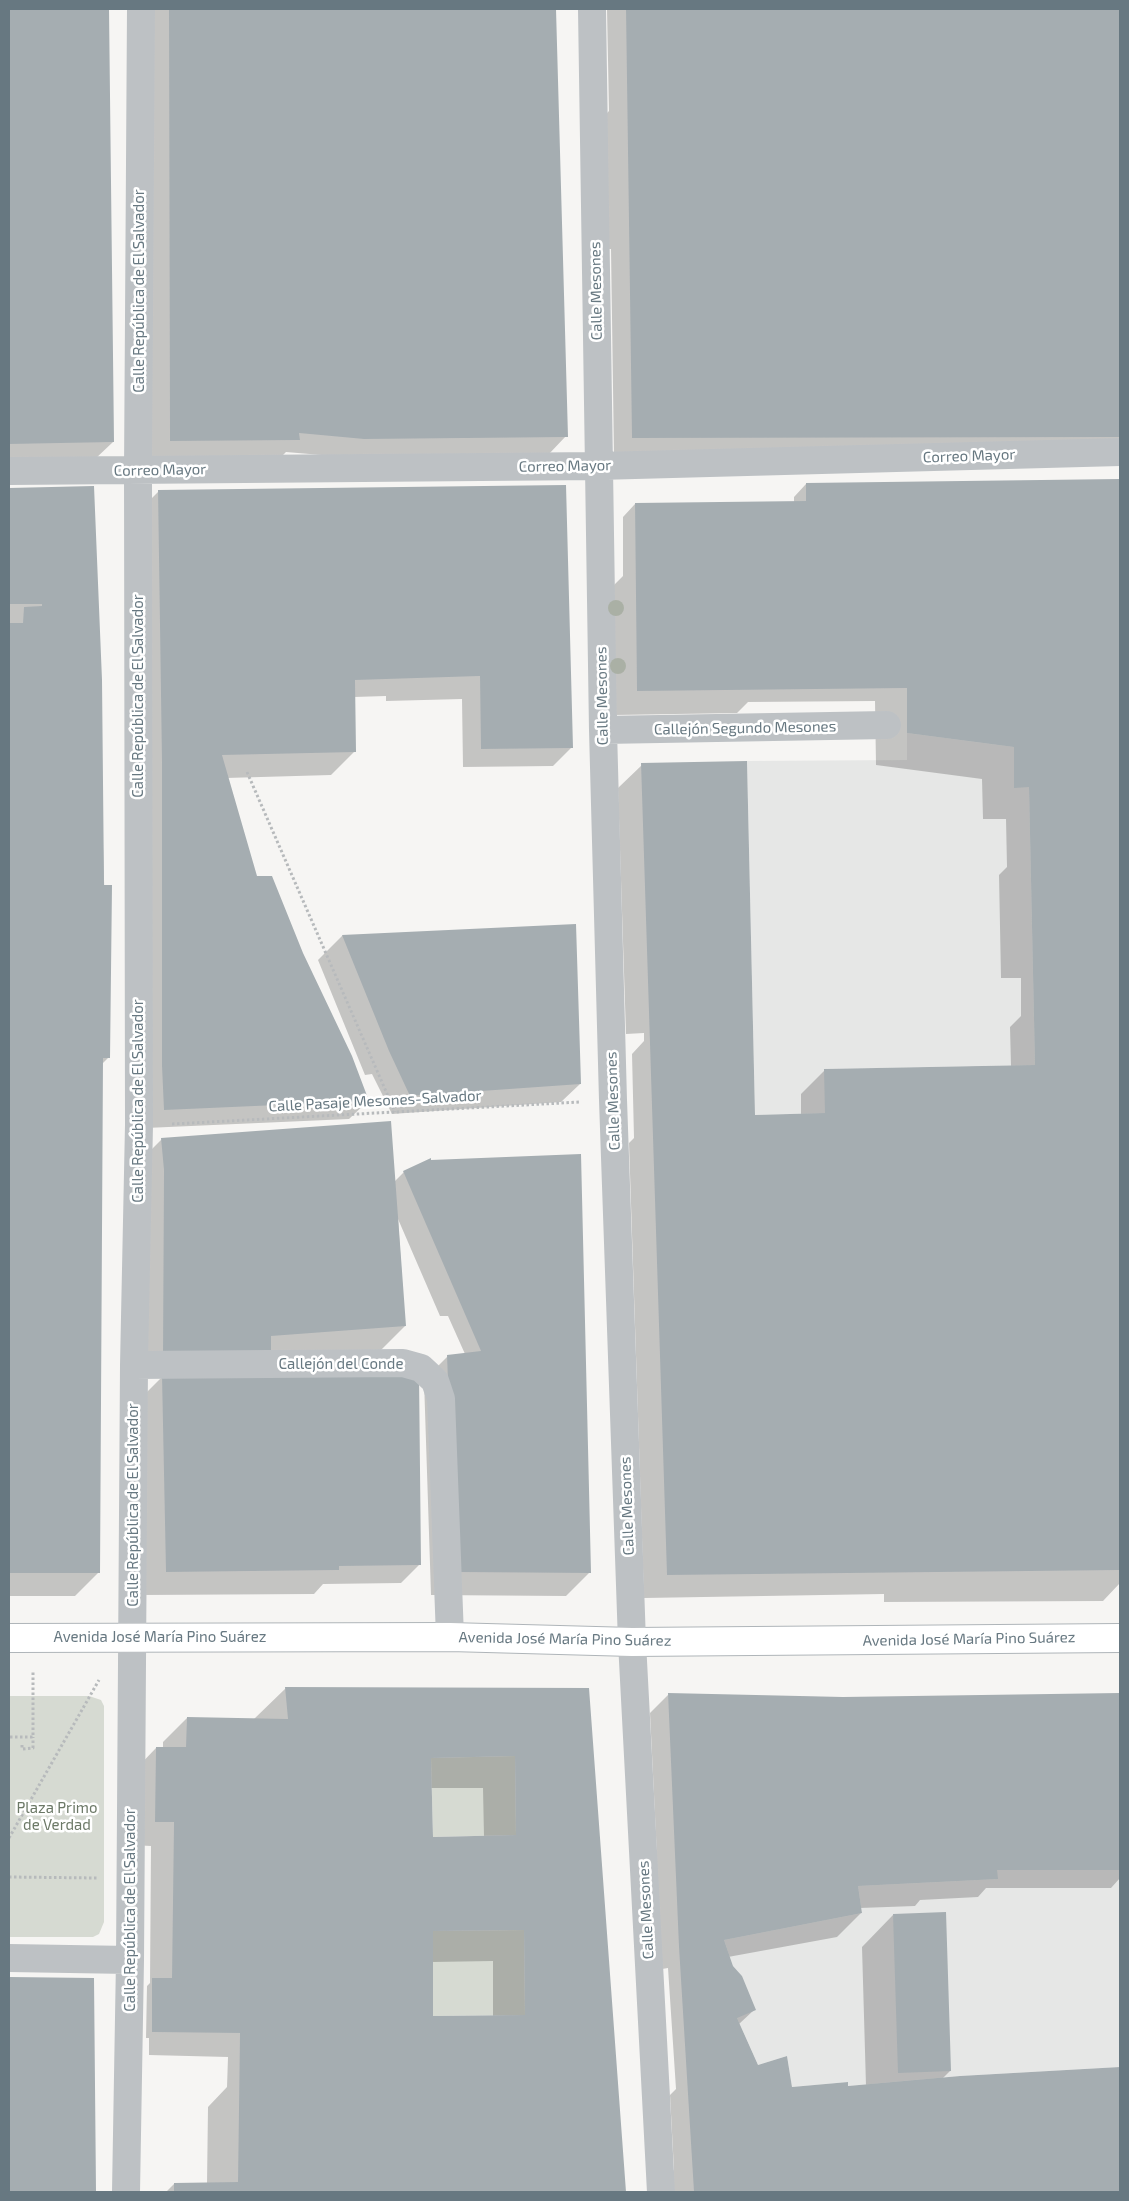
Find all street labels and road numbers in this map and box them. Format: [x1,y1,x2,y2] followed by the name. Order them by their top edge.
[130,189,148,393] street label: Calle República de El Salvador
[586,241,606,341] street label: Calle Mesones
[922,445,1016,467] street label: Correo Mayor
[519,456,611,476] street label: Correo Mayor
[114,460,206,480] street label: Correo Mayor
[129,594,147,798] street label: Calle República de El Salvador
[592,646,612,746] street label: Calle Mesones
[654,717,836,739] street label: Callejón Segundo Mesones
[129,999,147,1203] street label: Calle República de El Salvador
[602,1051,624,1151] street label: Calle Mesones
[268,1086,482,1116] street label: Calle Pasaje Mesones-Salvador
[279,1355,403,1373] street label: Callejón del Conde
[124,1403,142,1607] street label: Calle República de El Salvador
[616,1456,638,1556] street label: Calle Mesones
[54,1628,266,1646] street label: Avenida José María Pino Suárez
[458,1628,672,1650] street label: Avenida José María Pino Suárez
[862,1628,1076,1650] street label: Avenida José María Pino Suárez
[121,1808,139,2012] street label: Calle República de El Salvador
[634,1860,658,1960] street label: Calle Mesones

